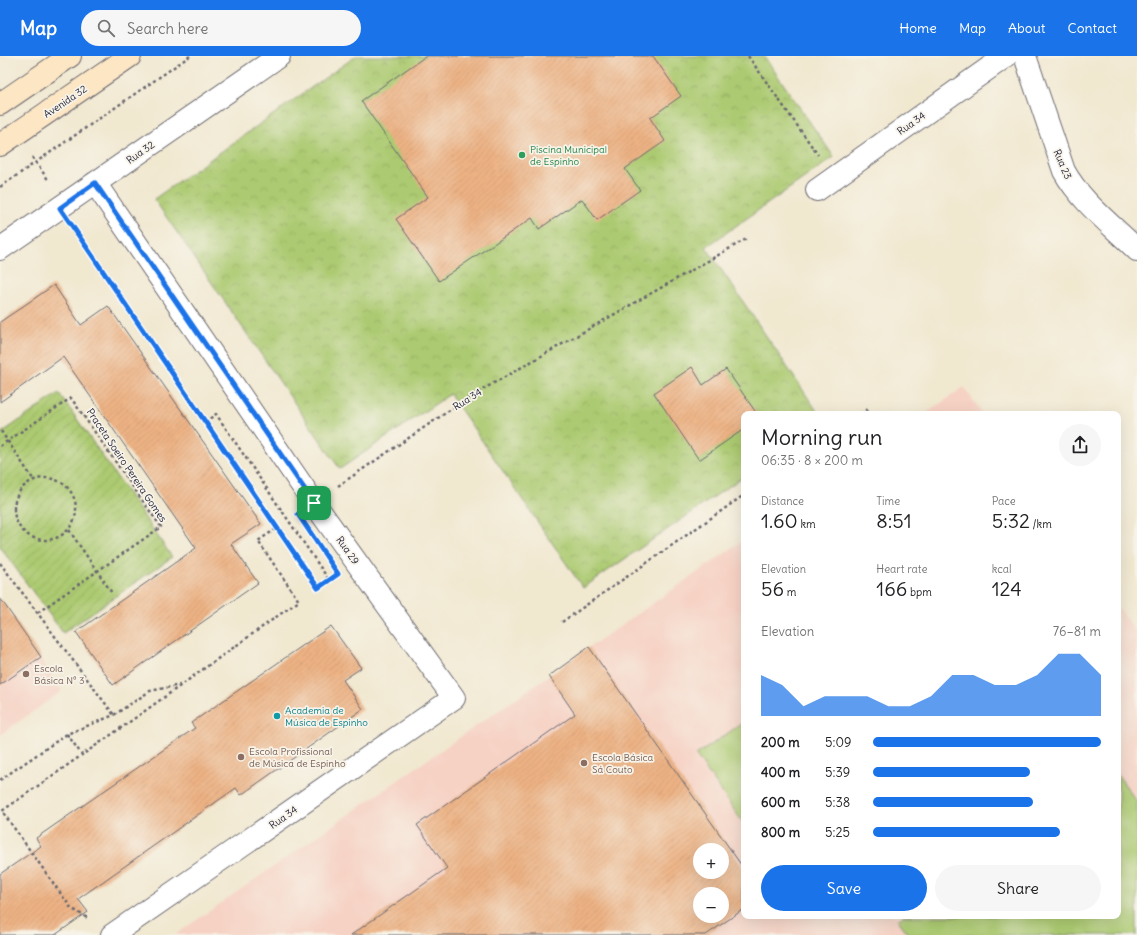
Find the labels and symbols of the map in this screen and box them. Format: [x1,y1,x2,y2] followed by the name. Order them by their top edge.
[41,82,90,121] street label: Avenida 32
[895,109,928,138] street label: Rua 34
[124,138,157,167] street label: Rua 32
[530,143,607,168] place label: Piscina Municipal de Espinho
[1050,147,1075,181] street label: Rua 23
[517,150,527,160] marker: Piscina Municipal de Espinho
[450,385,484,413] street label: Rua 34
[84,406,170,525] street label: Praceta Soeiro Pereira Gomes
[297,486,331,520] pin
[333,534,362,567] street label: Rua 29
[34,662,85,687] place label: Escola Básica Nº 3
[21,669,31,679] marker: Escola Básica Nº 3
[285,704,368,729] place label: Academia de Música de Espinho
[272,711,282,721] marker: Academia de Música de Espinho
[249,745,346,770] place label: Escola Profissional de Música de Espinho
[592,751,653,776] place label: Escola Básica Sá Couto
[236,752,246,762] marker: Escola Profissional de Música de Espinho
[579,758,589,768] marker: Escola Básica Sá Couto
[267,803,300,832] street label: Rua 34

